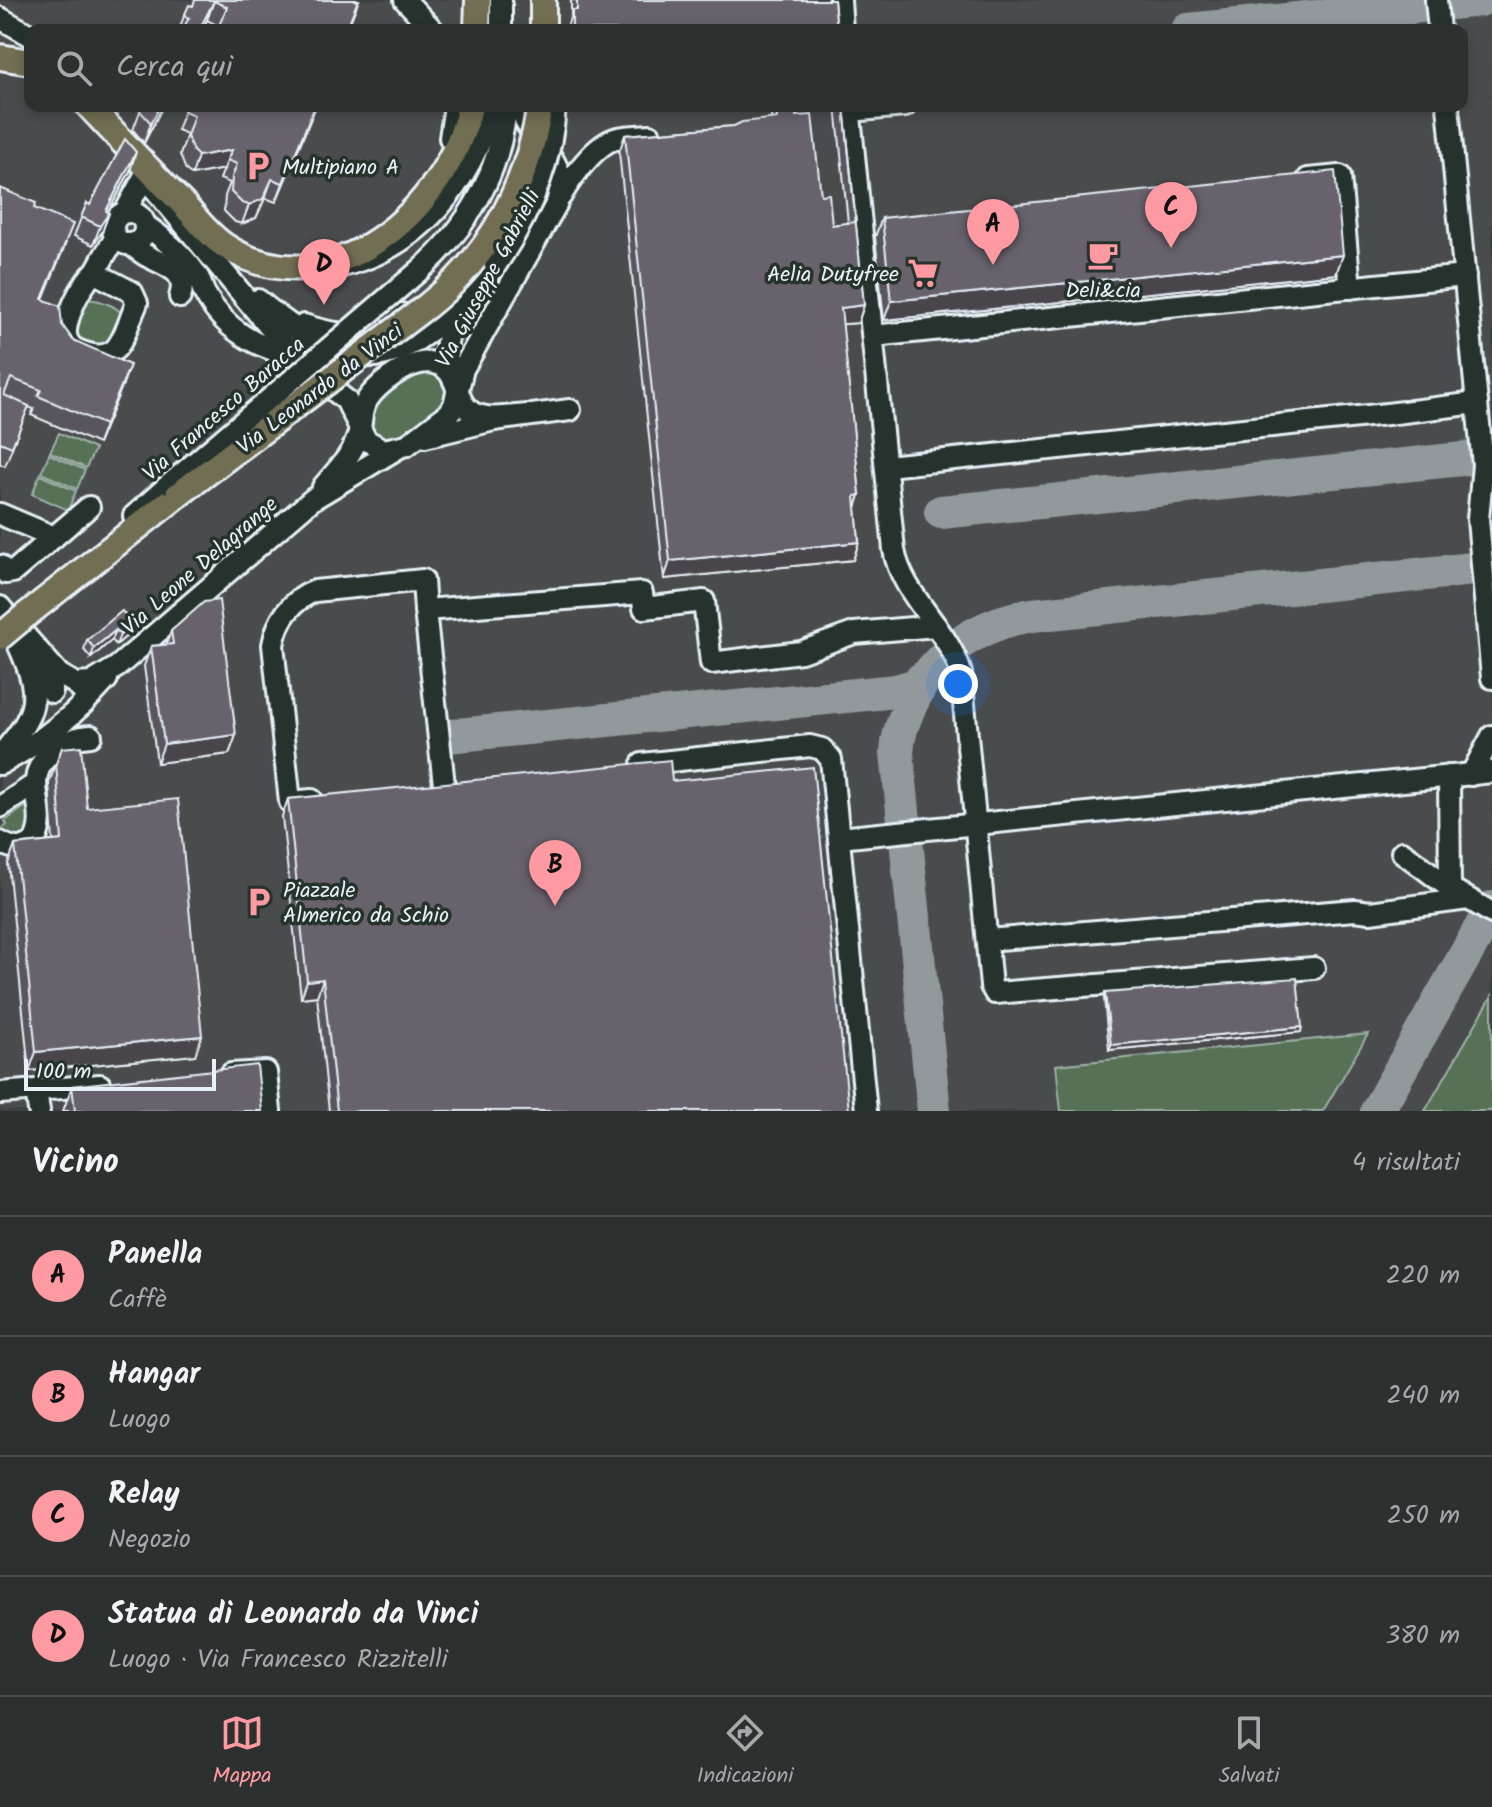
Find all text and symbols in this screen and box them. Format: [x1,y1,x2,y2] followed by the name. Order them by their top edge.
[24,24,1468,112] search box
[116,44,233,92] text: Cerca qui
[52,46,96,90] icon: search
[241,149,275,183] parking icon: Multipiano A
[282,151,399,186] place label: Multipiano A
[1145,182,1197,248] pin: C
[427,183,552,375] street label: Via Giuseppe Gabrielli
[967,199,1019,265] pin: A
[1086,238,1120,272] cafe icon: Deli&cia
[298,239,350,305] pin: D
[906,256,940,290] supermarket icon: Aelia Dutyfree
[767,258,899,293] place label: Aelia Dutyfree
[1065,274,1141,309] place label: Deli&cia
[230,315,412,464] street label: Via Leonardo da Vinci
[135,329,314,491] street label: Via Francesco Baracca
[114,489,287,645] street label: Via Leone Delagrange
[938,664,978,704] your location
[529,840,581,906] pin: B
[283,874,449,934] place label: Piazzale Almerico da Schio
[242,885,276,919] parking icon: Piazzale Almerico da Schio
[24,1055,216,1091] scale bar
[36,1055,91,1090] text: 100 m
[32,1136,119,1190] text: Vicino
[1352,1142,1460,1184] text: 4 risultati
[108,1231,202,1279] text: Panella
[50,1255,66,1297] text: A
[1386,1255,1460,1297] text: 220 m
[108,1279,167,1321] text: Caffè
[108,1351,200,1399] text: Hangar
[50,1375,66,1417] text: B
[1386,1375,1460,1417] text: 240 m
[108,1399,171,1441] text: Luogo
[108,1471,180,1519] text: Relay
[50,1495,66,1537] text: C
[1387,1495,1460,1537] text: 250 m
[108,1519,191,1561] text: Negozio
[108,1591,479,1639] text: Statua di Leonardo da Vinci
[49,1615,67,1657] text: D
[1385,1615,1460,1657] text: 380 m
[108,1639,448,1681] text: Luogo · Via Francesco Rizzitelli
[213,1711,272,1794] tab: Mappa
[697,1711,793,1794] tab: Indicazioni
[1219,1711,1279,1794] tab: Salvati

